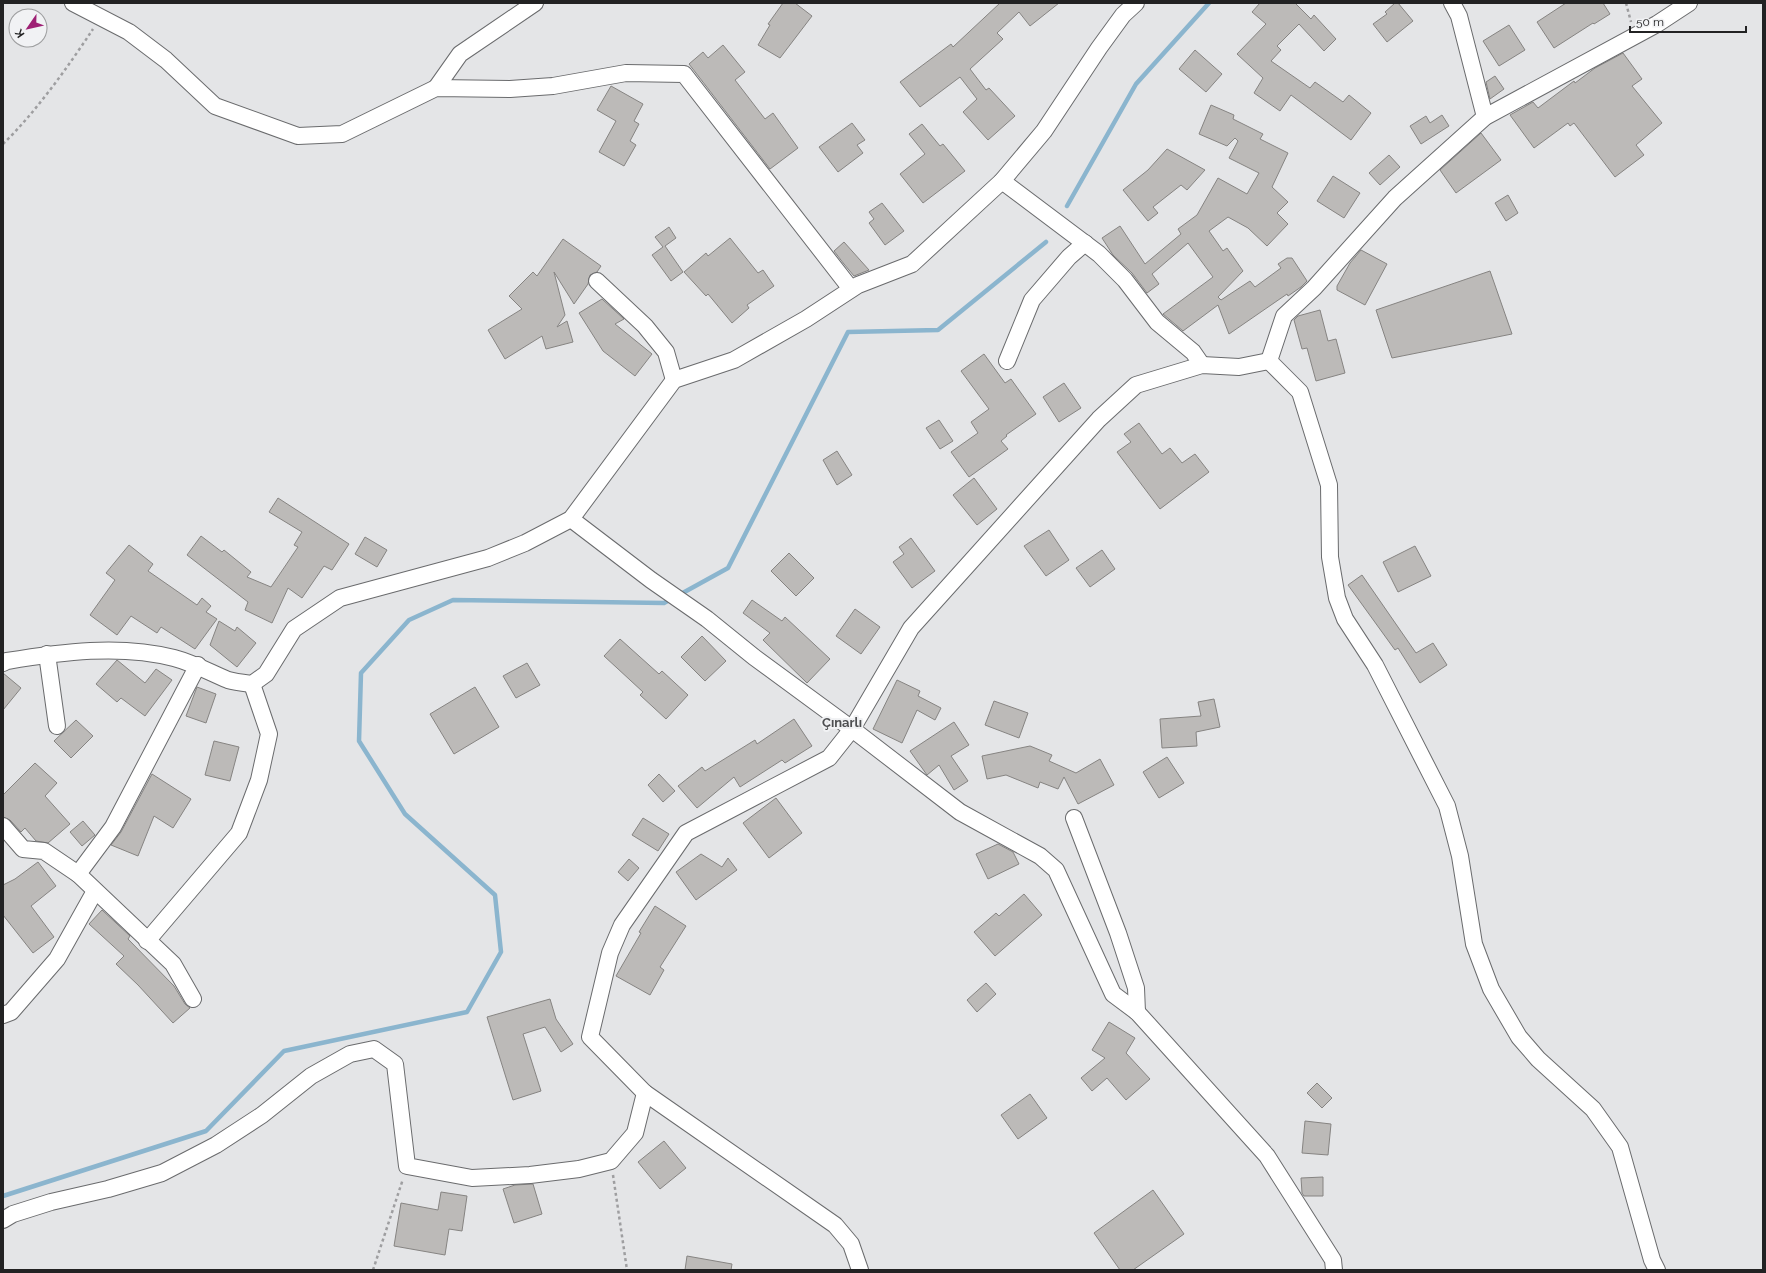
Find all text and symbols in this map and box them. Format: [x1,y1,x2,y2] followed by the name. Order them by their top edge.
[8,8,48,48] north arrow
[1630,8,1746,34] scale bar
[1636,15,1664,29] text: 50 m
[12,26,28,40] text: K
[822,715,862,730] district label: Çınarlı

